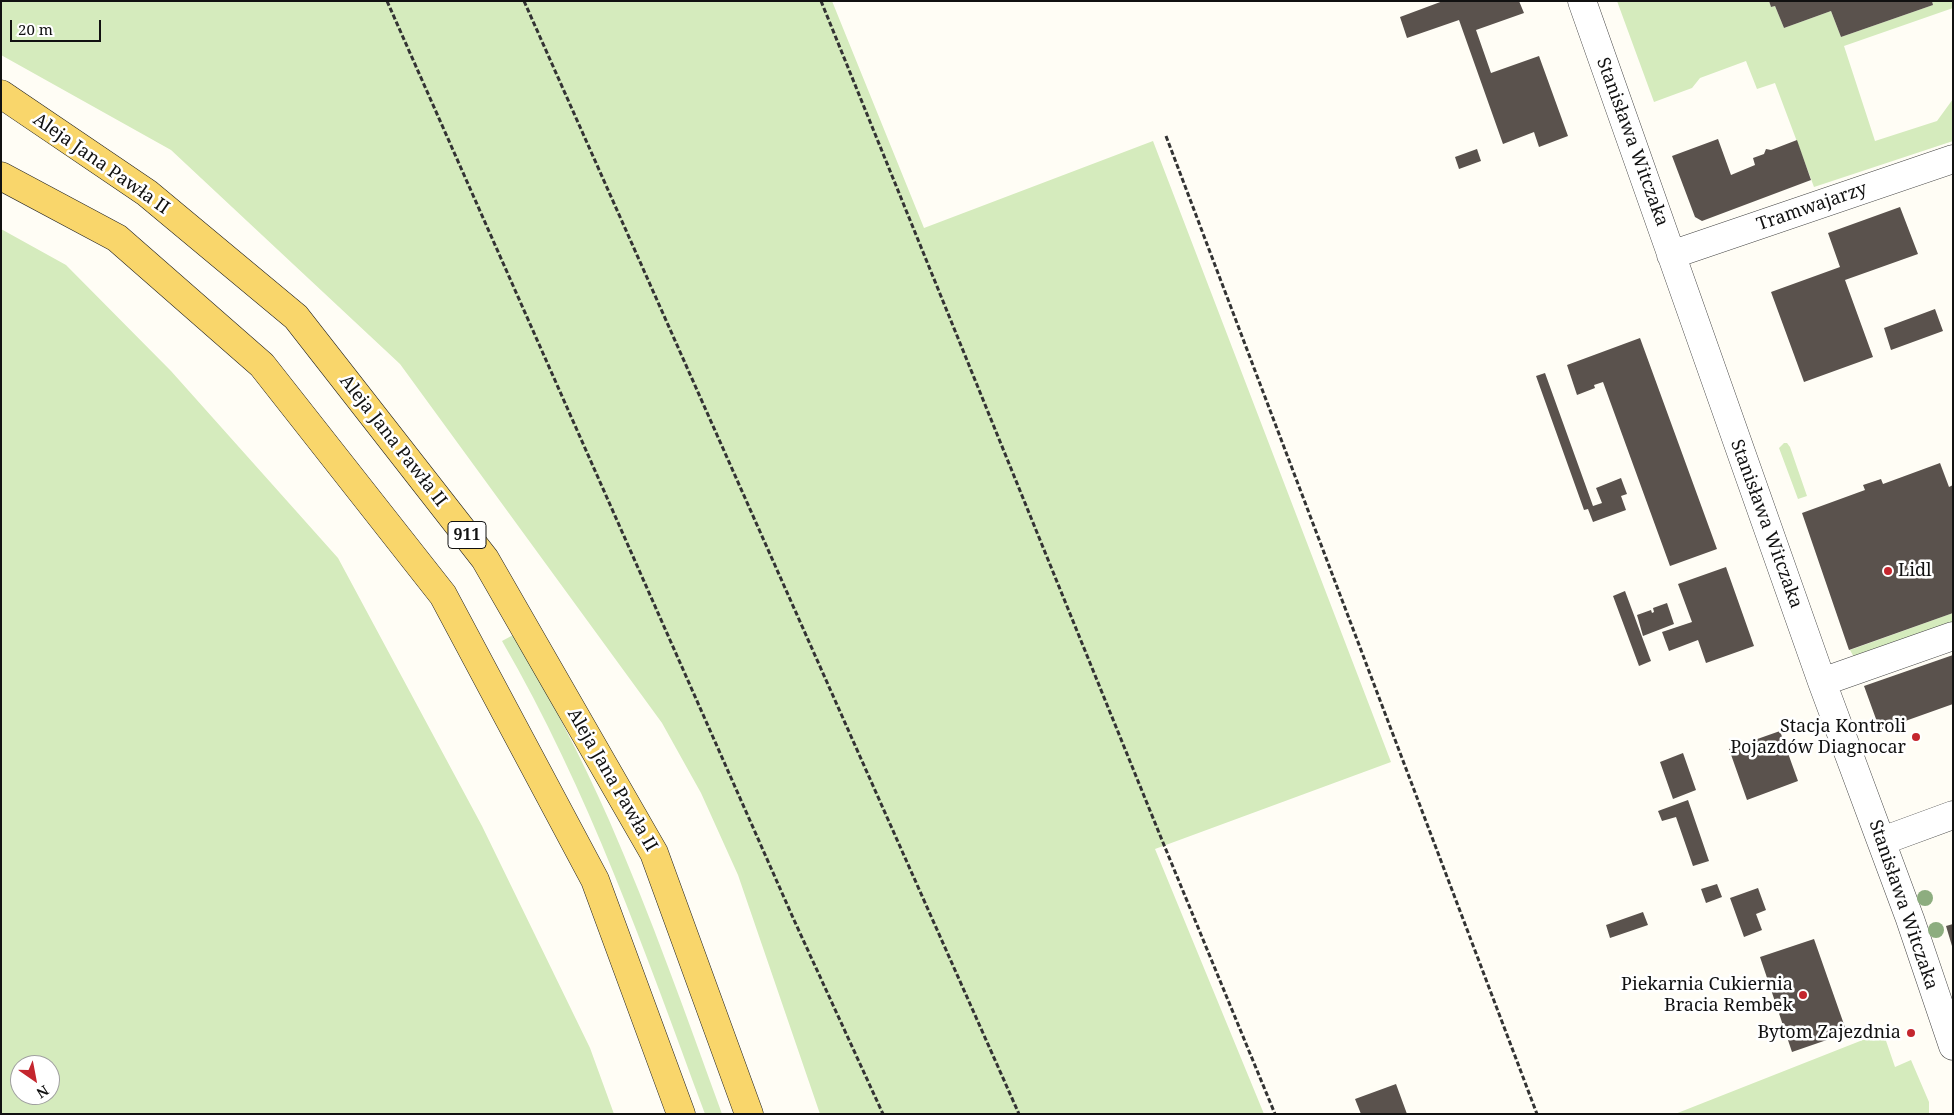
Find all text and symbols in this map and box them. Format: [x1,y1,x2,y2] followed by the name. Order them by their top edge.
[12,10,104,42] scale bar
[18,19,53,39] text: 20 m
[1591,55,1673,229] street label: Stanisława Witczaka
[29,109,173,219] street label: Aleja Jana Pawła II
[1754,178,1870,236] street label: Tramwajarzy
[335,371,451,511] street label: Aleja Jana Pawła II
[1725,437,1807,611] street label: Stanisława Witczaka
[448,522,486,548] road number: 911
[1898,560,1932,582] place label: Lidl
[1882,565,1894,577] marker: Lidl
[562,705,662,855] street label: Aleja Jana Pawła II
[1730,716,1906,759] place label: Stacja Kontroli Pojazdów Diagnocar
[1910,731,1922,743] marker: Stacja Kontroli Pojazdów Diagnocar
[1864,817,1942,993] street label: Stanisława Witczaka
[1621,974,1793,1016] place label: Piekarnia Cukiernia Bracia Rembek
[1797,989,1809,1001] marker: Piekarnia Cukiernia Bracia Rembek
[1757,1022,1901,1044] place label: Bytom Zajezdnia
[1905,1027,1917,1039] marker: Bytom Zajezdnia
[10,1055,60,1105] north arrow
[33,1081,53,1103] text: N

